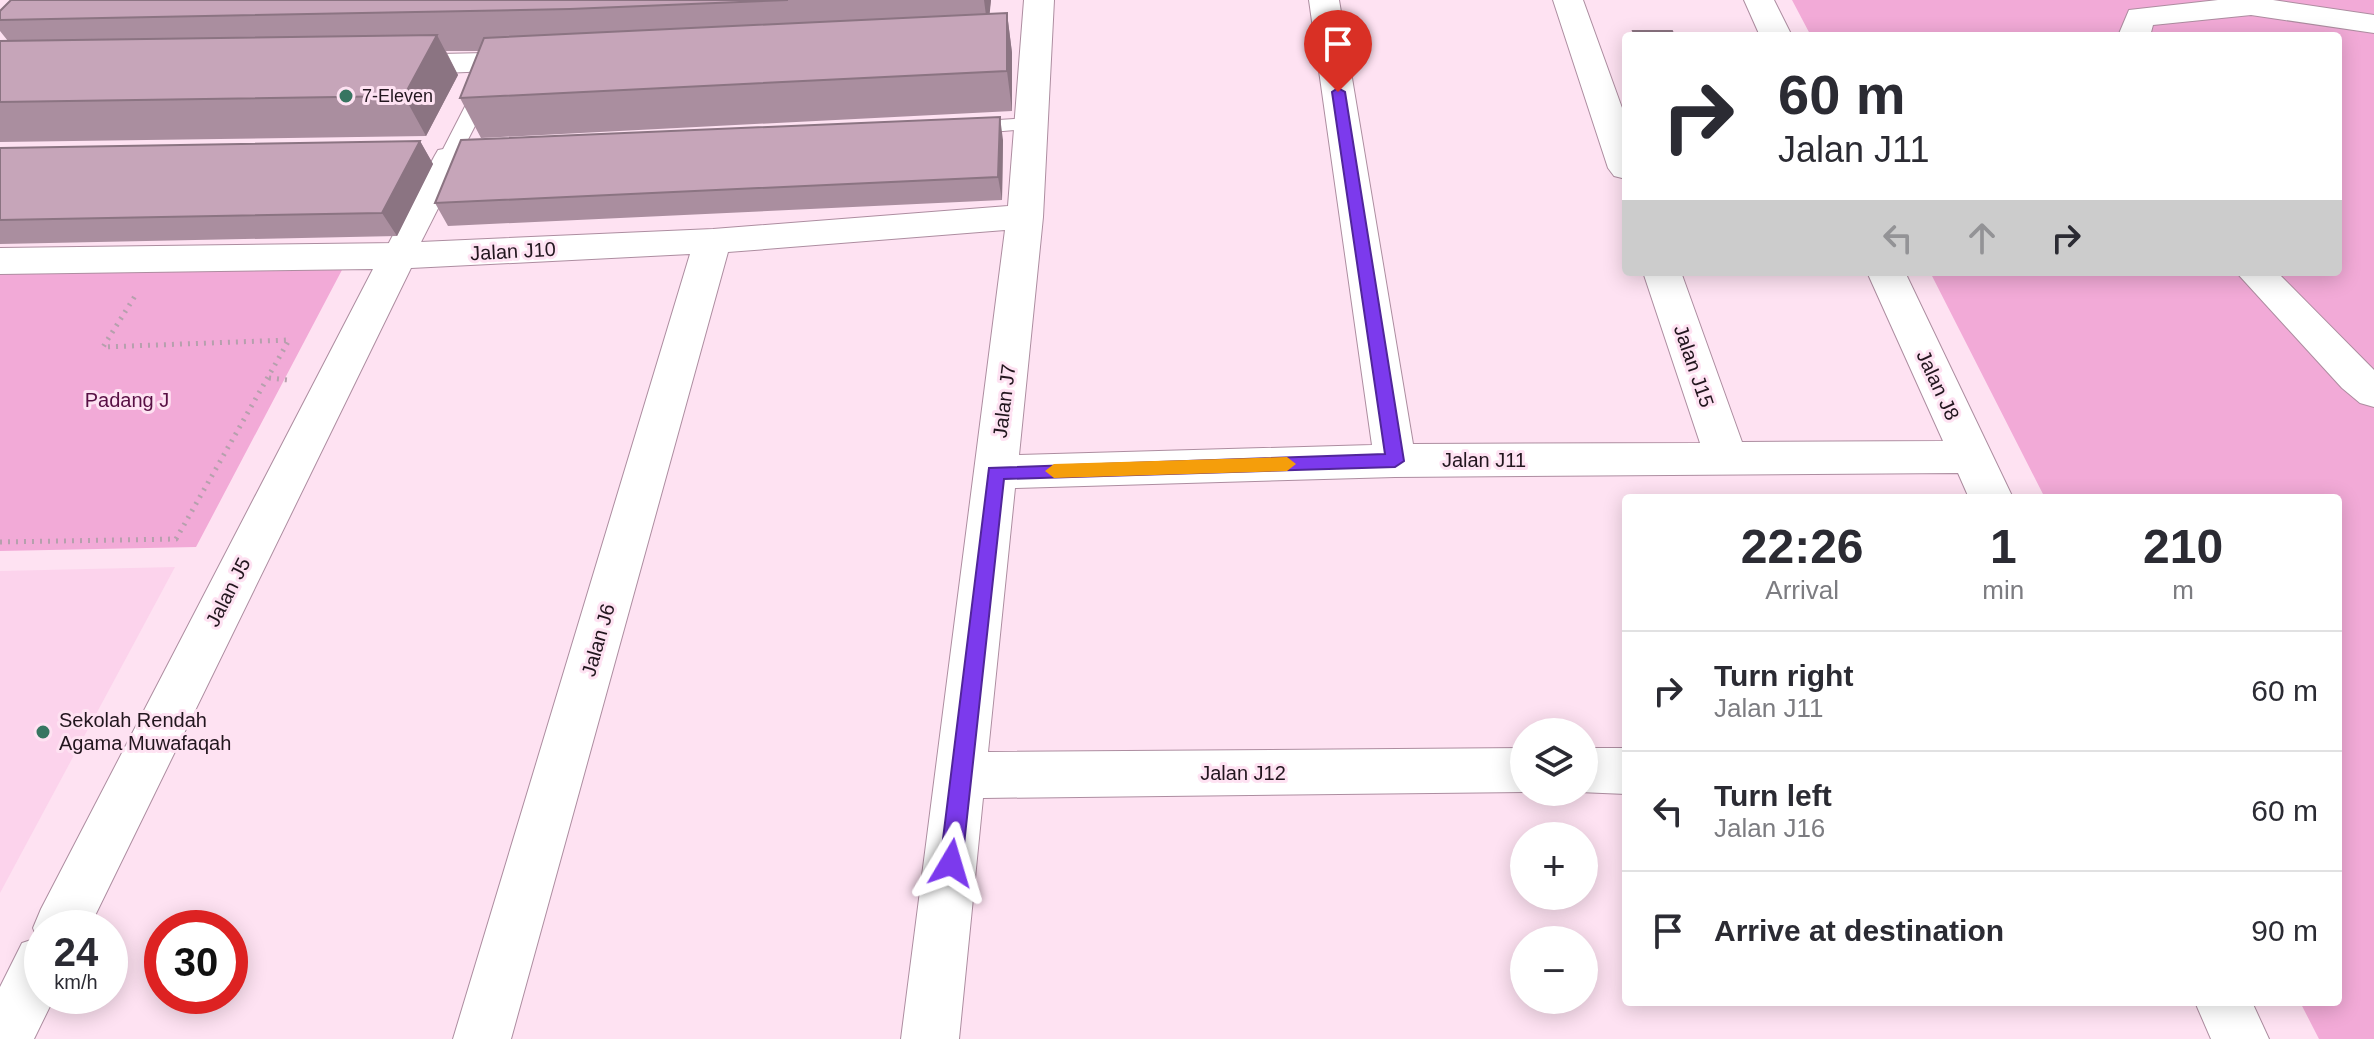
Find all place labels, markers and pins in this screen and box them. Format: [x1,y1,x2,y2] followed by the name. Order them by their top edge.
[1304,10,1372,92] pin
[362,86,433,106] place label: 7-Eleven
[337,87,355,105] marker: 7-Eleven
[59,709,231,754] place label: Sekolah Rendah Agama Muwafaqah
[34,723,52,741] marker: Sekolah Rendah Agama Muwafaqah

